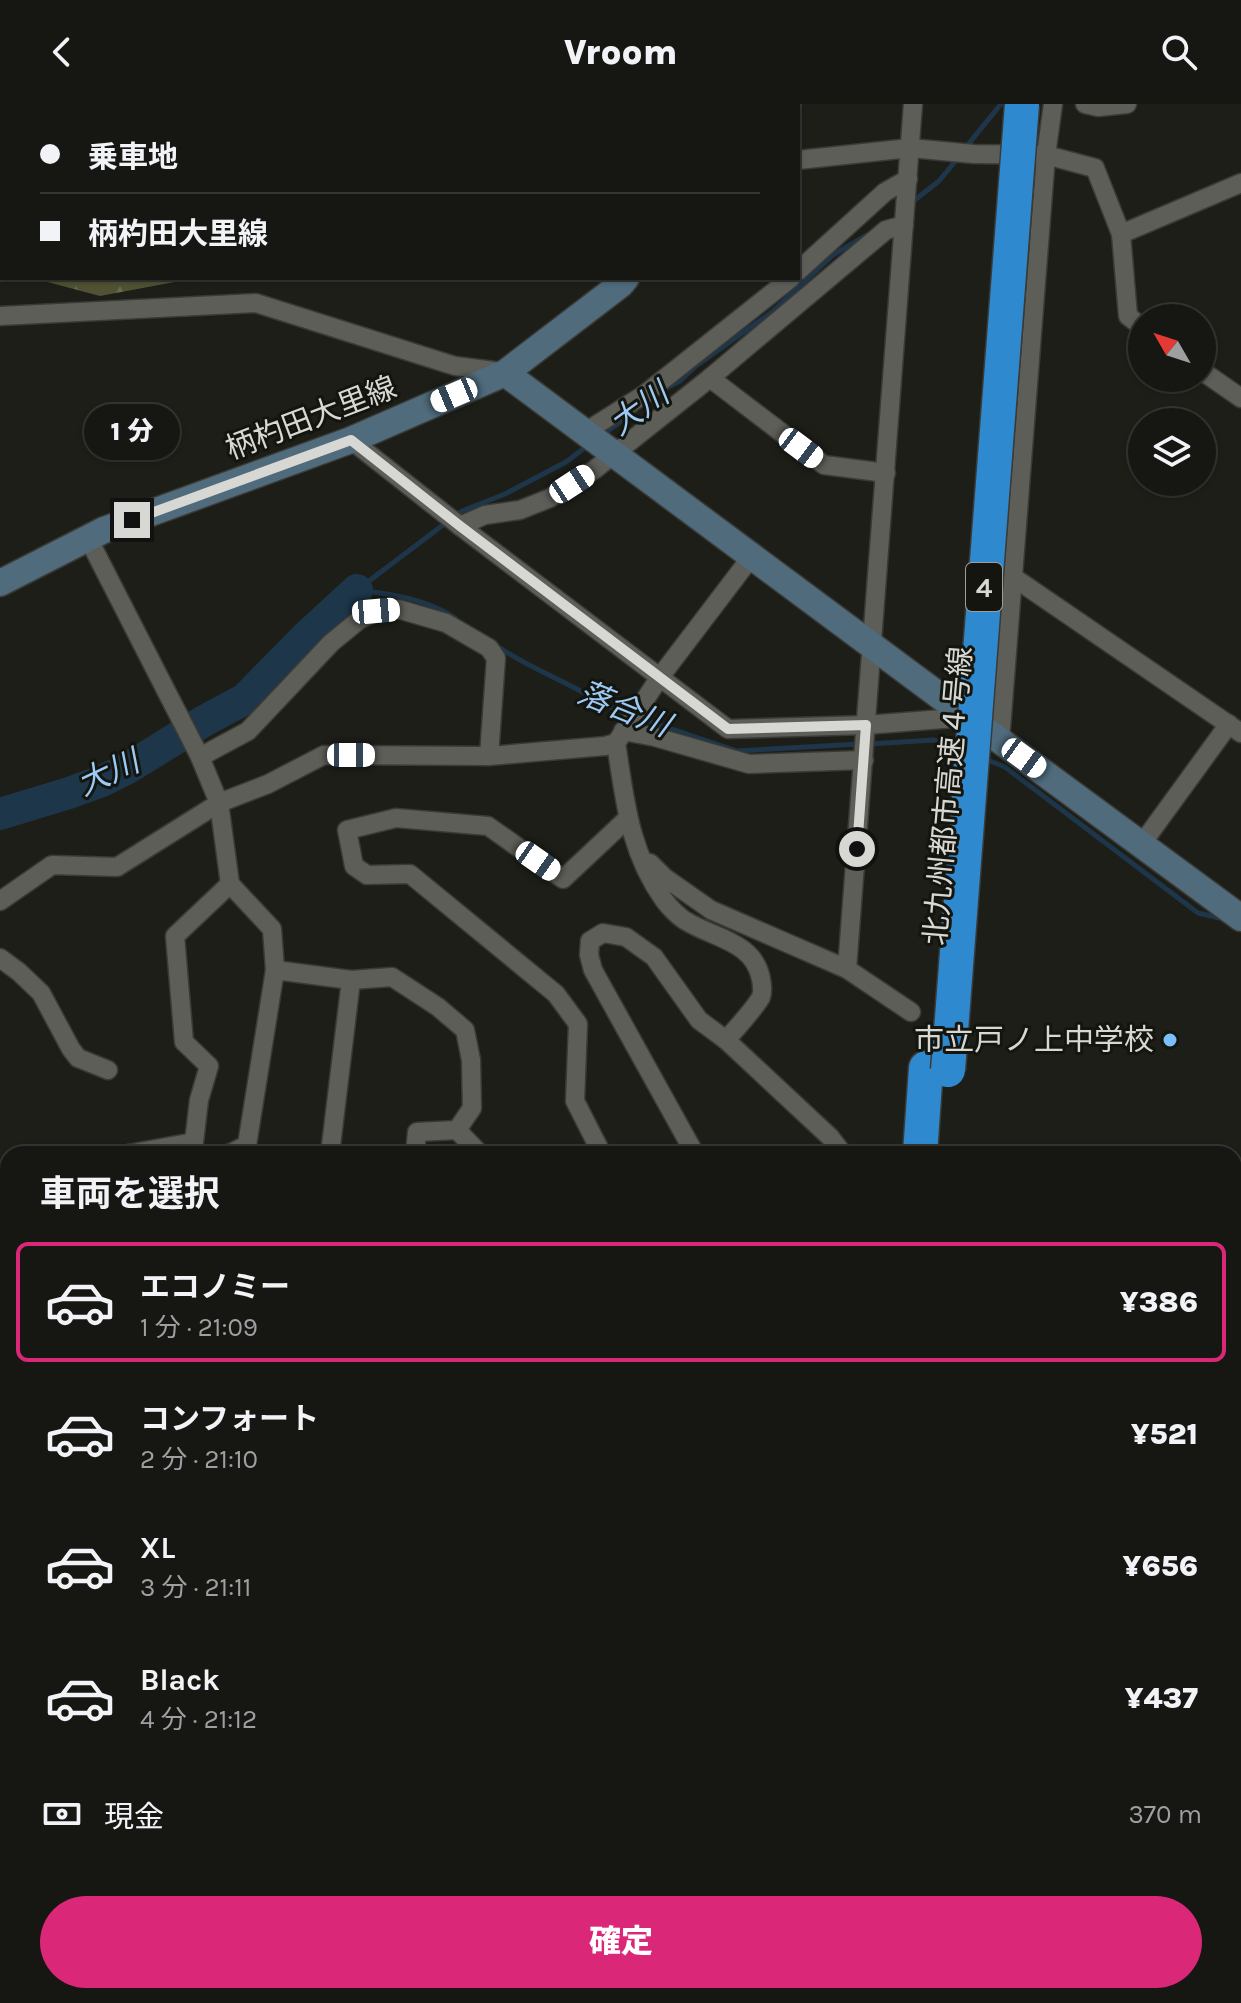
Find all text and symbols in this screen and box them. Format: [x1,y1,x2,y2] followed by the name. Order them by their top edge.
[40,30,84,74] icon: back
[1157,30,1201,74] icon: search
[564,31,677,73] text: Vroom
[88,139,178,175] text: 乗車地
[88,216,268,252] text: 柄杓田大里線
[1128,304,1216,392] north arrow
[1128,304,1216,496] map controls
[221,369,401,467] street label: 柄杓田大里線
[602,373,678,443] water label: 大川
[427,375,481,415] car
[84,404,180,460] callout: 1 分
[1128,408,1216,496] button: layers
[111,416,154,447] text: 1 分
[775,424,827,472] car
[545,461,599,507] car
[114,502,150,538] route end
[966,563,1002,611] road number: 4
[351,597,401,625] car
[917,645,979,947] street label: 北九州都市高速４号線
[573,674,678,745] water label: 落合川
[998,734,1050,782] car
[71,741,148,803] water label: 大川
[327,743,375,767] car
[839,831,875,867] route start
[511,837,565,885] car
[914,1022,1154,1058] place label: 市立戸ノ上中学校
[1161,1031,1179,1049] marker: 市立戸ノ上中学校
[40,1173,220,1215] text: 車両を選択
[44,1266,116,1338] icon: car
[140,1269,290,1305] text: エコノミー
[1120,1284,1198,1320] text: ¥386
[140,1312,258,1343] text: 1 分 · 21:09
[44,1398,116,1470] icon: car
[140,1401,319,1437] text: コンフォート
[1131,1416,1198,1452] text: ¥521
[140,1444,258,1475] text: 2 分 · 21:10
[44,1530,116,1602] icon: car
[140,1530,175,1566] text: XL
[1123,1548,1198,1584] text: ¥656
[140,1572,251,1603] text: 3 分 · 21:11
[44,1662,116,1734] icon: car
[140,1662,220,1698] text: Black
[1125,1680,1198,1716] text: ¥437
[140,1704,257,1735] text: 4 分 · 21:12
[40,1792,84,1836] icon: cash
[104,1799,164,1835] text: 現金
[1129,1799,1202,1830] text: 370 m
[40,1896,1202,1988] button: 確定

